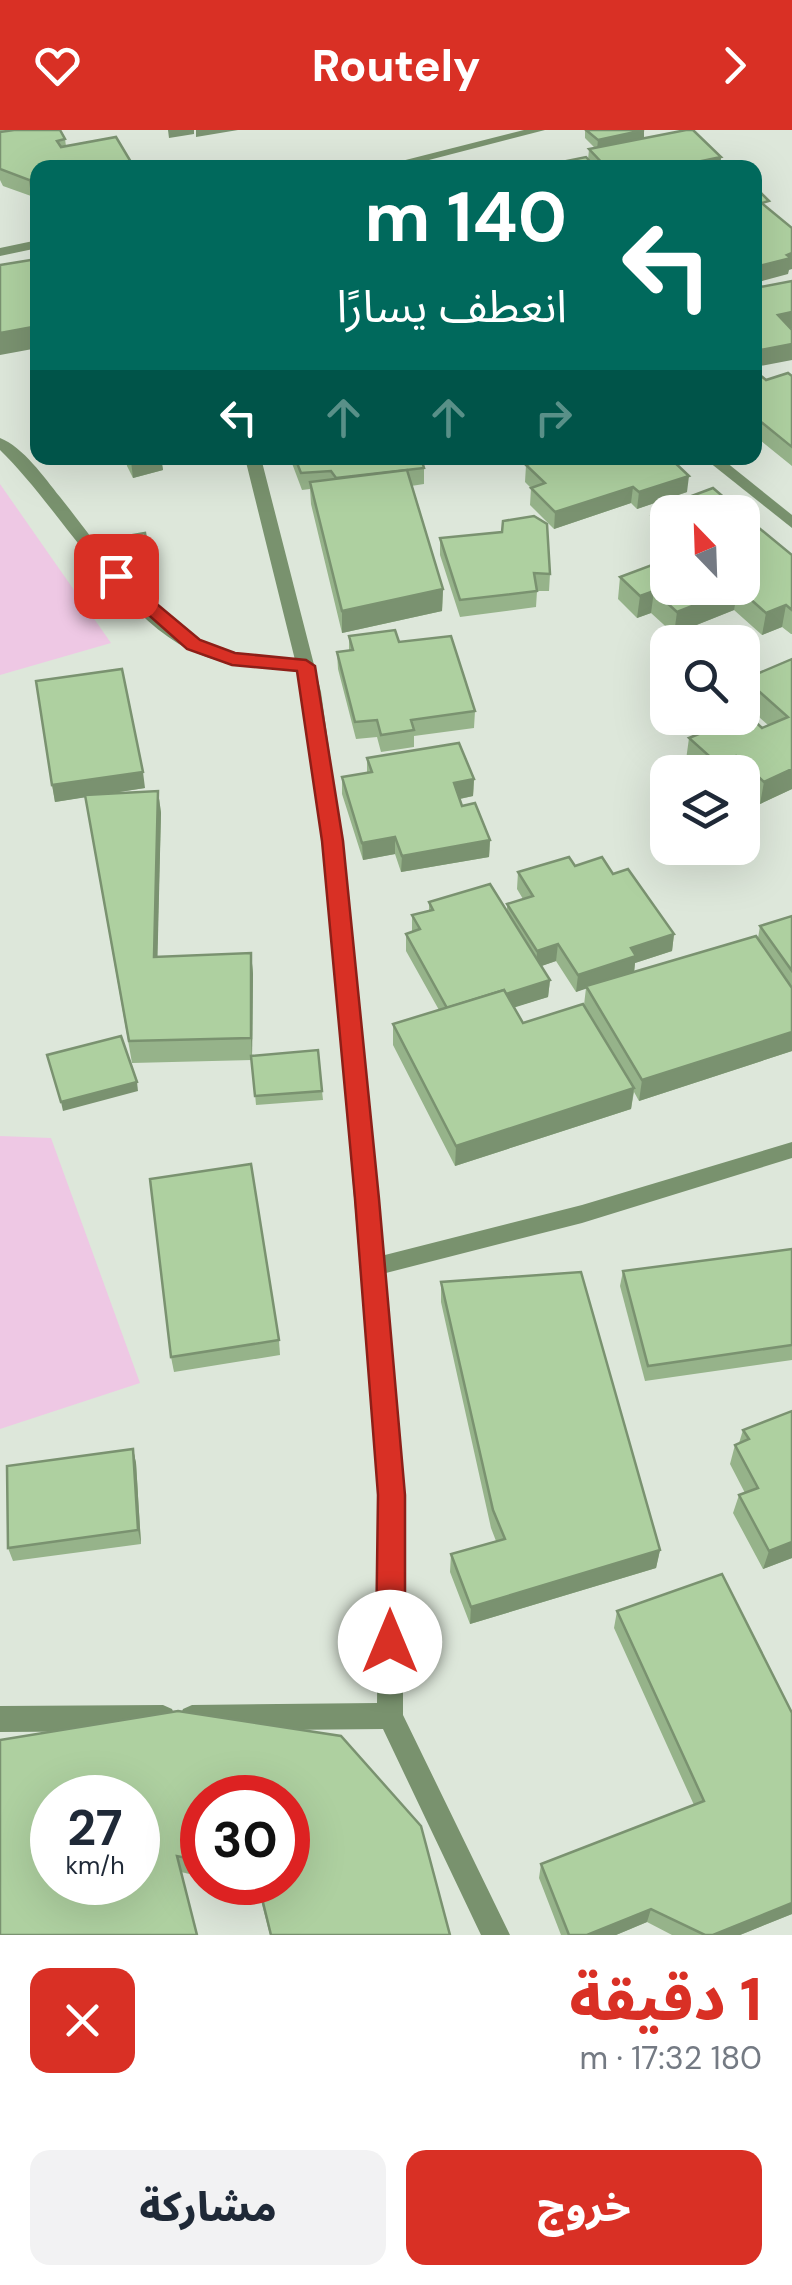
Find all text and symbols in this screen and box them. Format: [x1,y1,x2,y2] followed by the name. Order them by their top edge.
[312,36,480,95] text: Routely
[30,38,85,93] icon: heart
[707,38,762,93] icon: forward
[364,172,567,263] text: 140 m
[602,200,732,330] icon: left
[337,277,567,336] text: انعطف يسارًا
[211,390,266,445] icon: left
[316,390,371,445] icon: ahead
[421,390,476,445] icon: ahead
[526,390,581,445] icon: right
[650,495,760,605] north arrow
[650,495,760,865] map controls
[74,534,159,619] pin
[89,549,144,604] icon: arrive
[650,625,760,735] button: search
[650,755,760,865] button: layers
[338,1590,442,1694] position arrow
[180,1775,310,1905] speed limit sign: 30
[67,1795,123,1861] text: 27
[65,1849,125,1882] text: km/h
[569,1960,762,2039] text: 1 دقيقة
[30,1968,135,2073] button: close
[579,2037,762,2079] text: 180 m · 17:32
[30,2150,386,2265] button: مشاركة
[406,2150,762,2265] button: خروج

